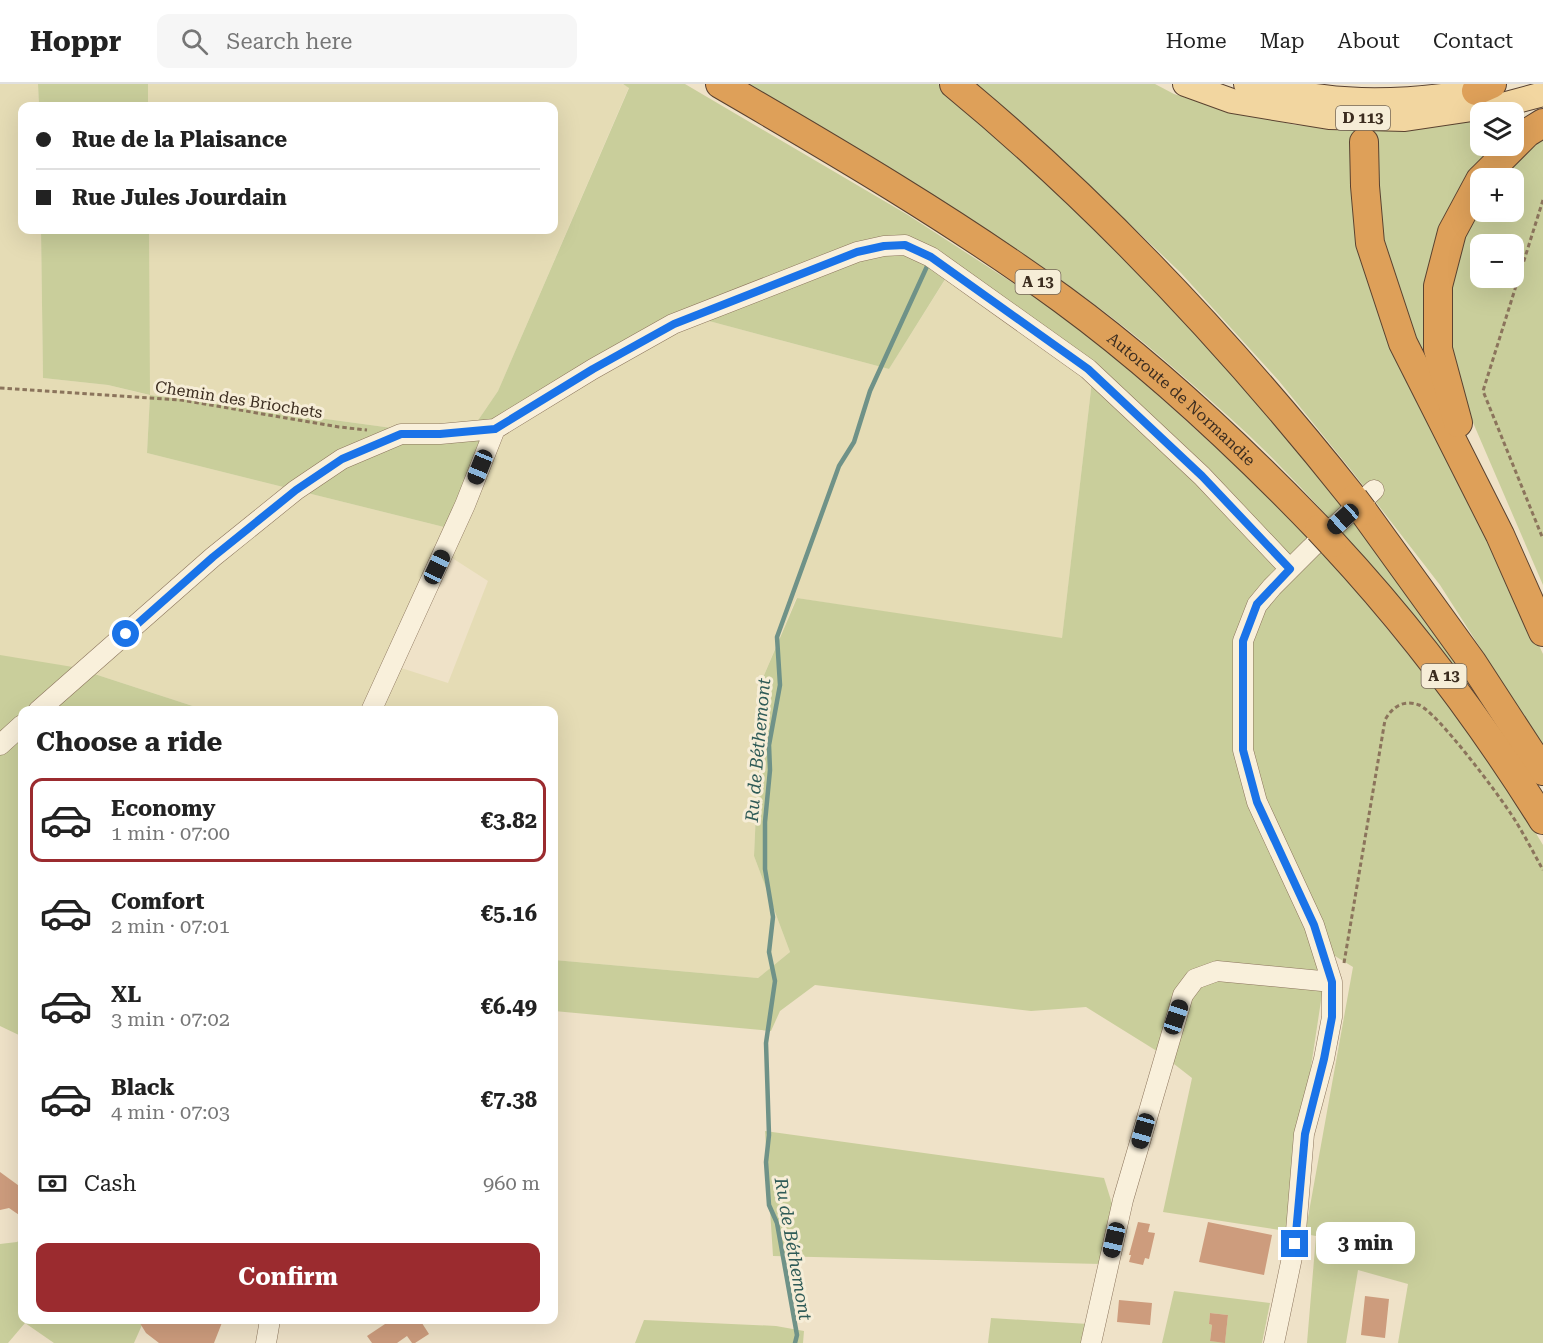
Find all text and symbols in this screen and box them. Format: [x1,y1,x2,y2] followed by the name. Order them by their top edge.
[157,14,577,68] search box
[30,25,121,58] text: Hoppr
[178,25,211,58] icon: search
[226,29,352,54] text: Search here
[1166,29,1227,53] text: Home
[1260,29,1305,53] text: Map
[1338,29,1400,53] text: About
[1433,29,1513,53] text: Contact
[1470,102,1524,288] map controls
[1470,102,1524,156] button: layers
[1336,106,1390,130] road number: D 113
[72,127,287,152] text: Rue de la Plaisance
[1470,168,1524,222] button: +
[72,185,287,210] text: Rue Jules Jourdain
[1470,234,1524,288] button: −
[1016,270,1060,294] road number: A 13
[1104,328,1259,470] street label: Autoroute de Normandie
[154,377,324,422] street label: Chemin des Briochets
[465,447,495,487] car
[1324,500,1362,538] car
[421,547,453,587] car
[112,620,139,647] route start
[1422,664,1466,688] road number: A 13
[741,677,774,824] water label: Ru de Béthemont
[36,726,222,758] text: Choose a ride
[39,793,93,847] icon: car
[111,796,215,821] text: Economy
[481,808,537,833] text: €3.82
[111,821,230,845] text: 1 min · 07:00
[39,886,93,940] icon: car
[111,889,204,914] text: Comfort
[481,901,537,926] text: €5.16
[111,914,230,938] text: 2 min · 07:01
[39,979,93,1033] icon: car
[111,982,141,1007] text: XL
[481,994,537,1019] text: €6.49
[1162,997,1190,1037] car
[111,1007,230,1031] text: 3 min · 07:02
[39,1072,93,1126] icon: car
[111,1075,175,1100] text: Black
[481,1087,537,1112] text: €7.38
[111,1100,230,1124] text: 4 min · 07:03
[1129,1111,1157,1151] car
[36,1167,69,1200] icon: cash
[84,1171,136,1196] text: Cash
[483,1171,540,1195] text: 960 m
[770,1175,816,1322] water label: Ru de Béthemont
[1101,1220,1127,1260] car
[1316,1223,1415,1265] callout: 3 min
[1281,1230,1308,1257] route end
[1338,1231,1393,1255] text: 3 min
[36,1243,540,1312] button: Confirm

